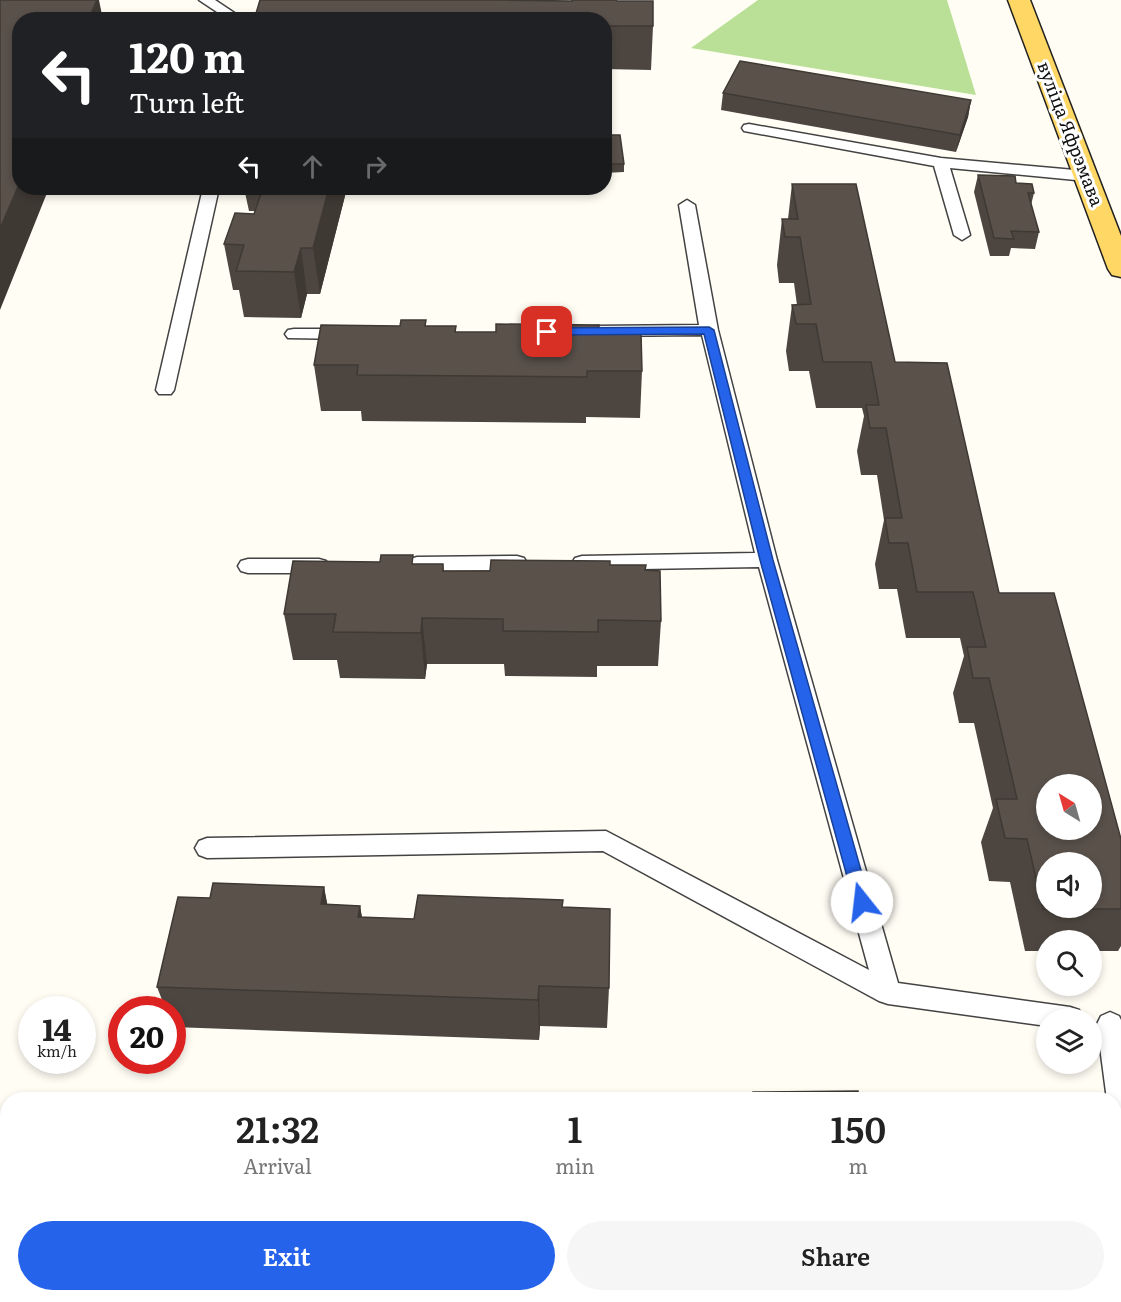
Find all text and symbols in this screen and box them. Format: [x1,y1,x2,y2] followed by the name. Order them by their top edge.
[129,24,245,86] text: 120 m
[30,36,108,114] icon: left
[1031,57,1112,210] street label: вуліца Яфрэмава
[129,81,244,121] text: Turn left
[233,150,266,183] icon: left
[296,150,329,183] icon: ahead
[359,150,392,183] icon: right
[521,306,572,357] pin
[530,315,563,348] icon: arrive
[1036,774,1102,840] north arrow
[1036,774,1102,1074] map controls
[1036,852,1102,918] button: sound
[830,870,894,934] position arrow
[1036,930,1102,996] button: search
[108,996,186,1074] speed limit sign: 20
[42,1006,72,1050] text: 14
[1036,1008,1102,1074] button: layers
[37,1039,77,1062] text: km/h
[236,1101,319,1154] text: 21:32
[567,1101,582,1154] text: 1
[831,1101,886,1154] text: 150
[243,1150,312,1180] text: Arrival
[555,1150,595,1180] text: min
[849,1150,868,1180] text: m
[18,1221,555,1290] button: Exit
[567,1221,1104,1290] button: Share

